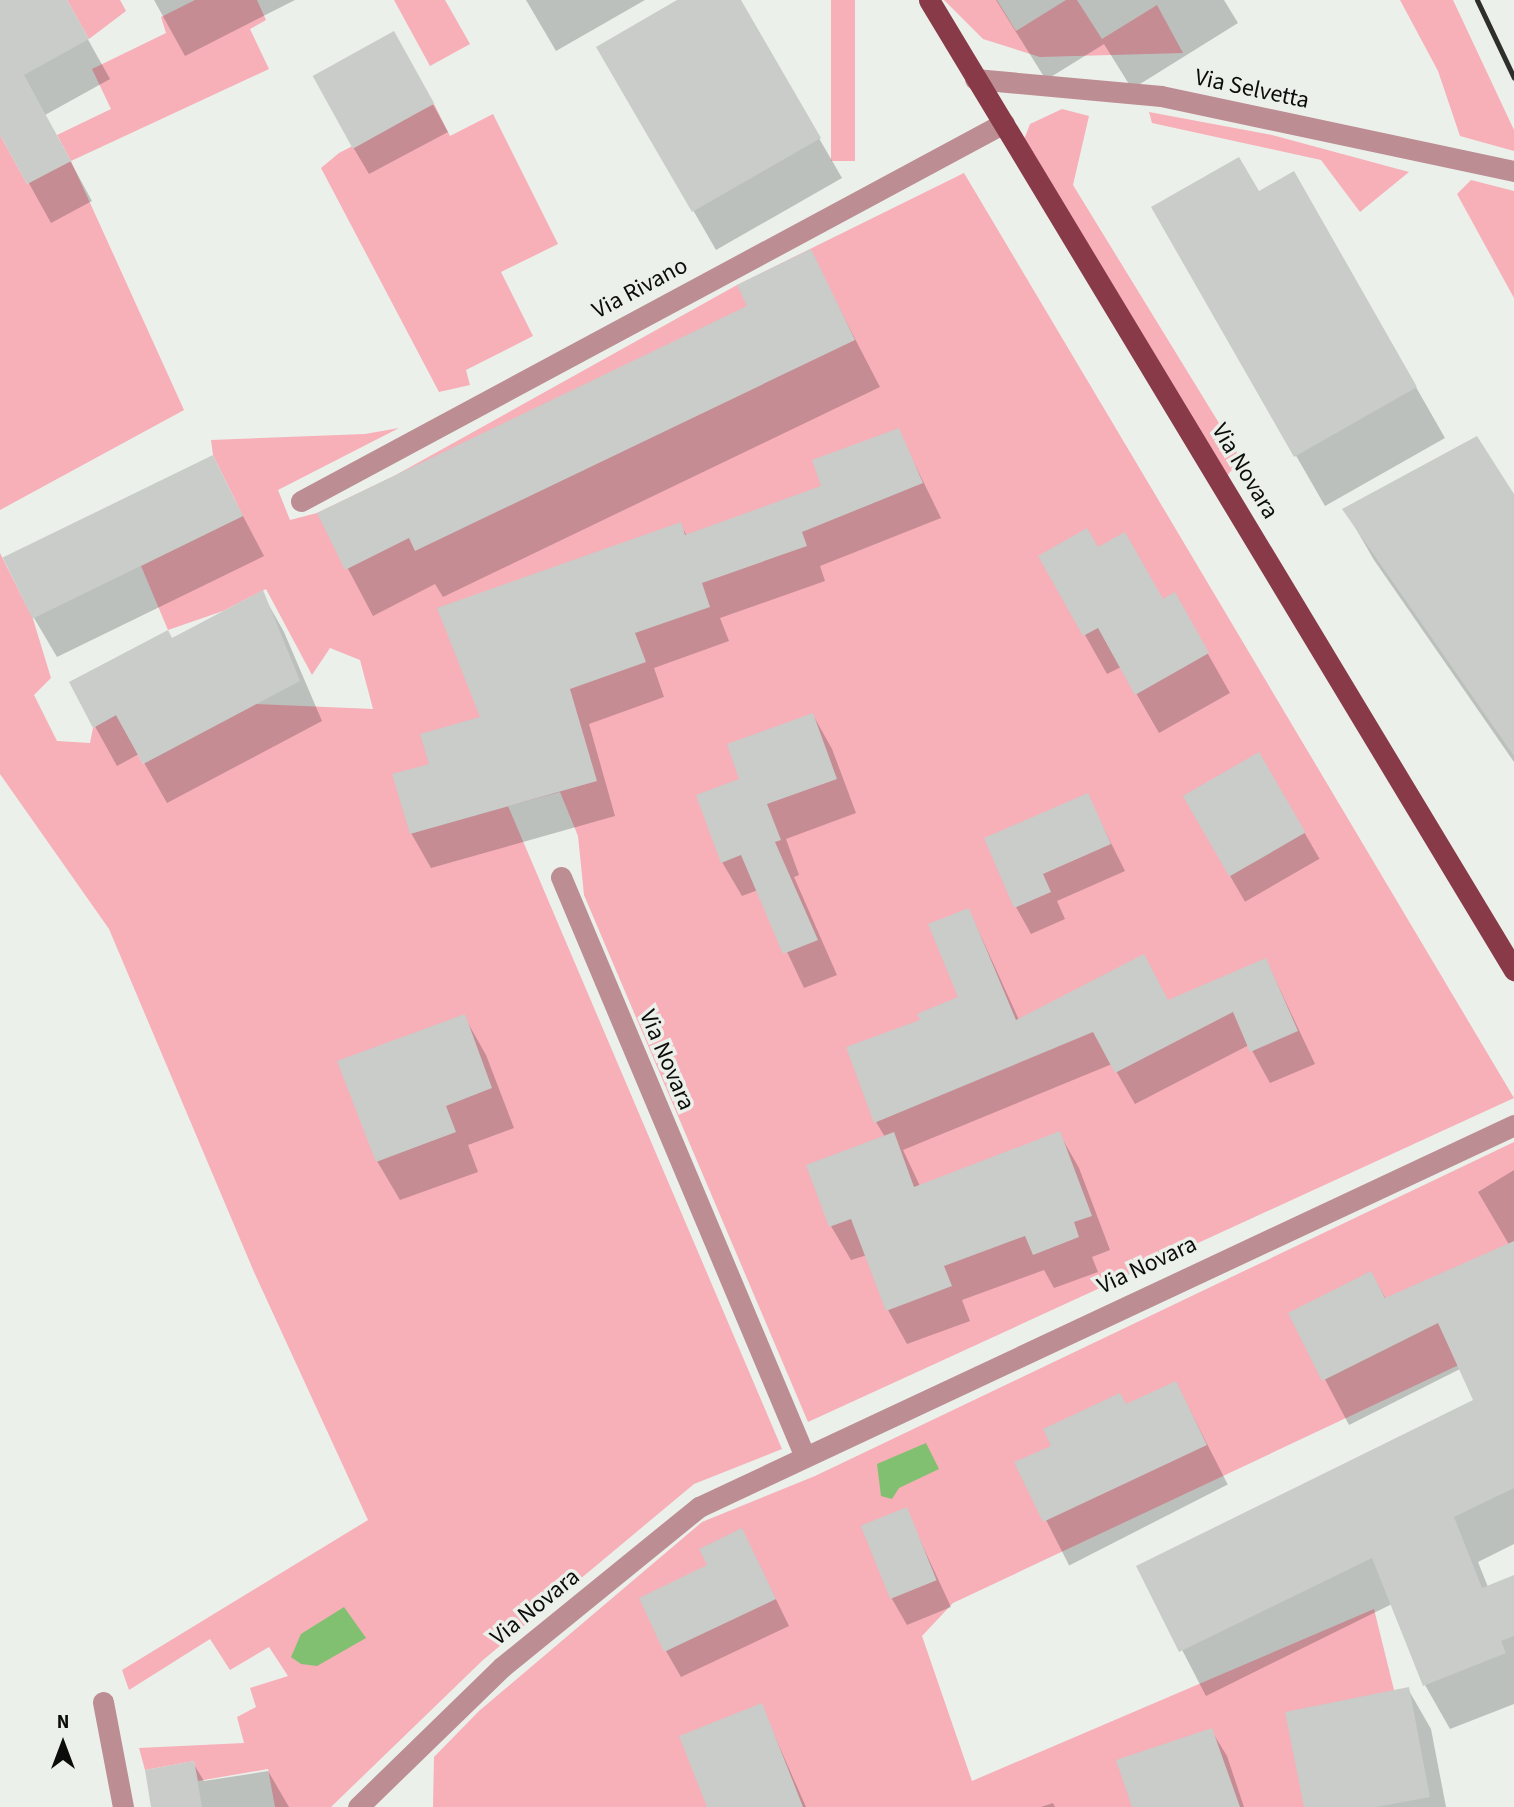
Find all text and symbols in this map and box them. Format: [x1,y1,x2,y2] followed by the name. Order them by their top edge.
[1192,63,1312,115] street label: Via Selvetta
[587,251,693,325] street label: Via Rivano
[1205,418,1285,524] street label: Via Novara
[633,1005,701,1115] street label: Via Novara
[1093,1229,1201,1301] street label: Via Novara
[485,1562,585,1652] street label: Via Novara
[28,1709,98,1779] north arrow
[57,1709,69,1736] text: N

